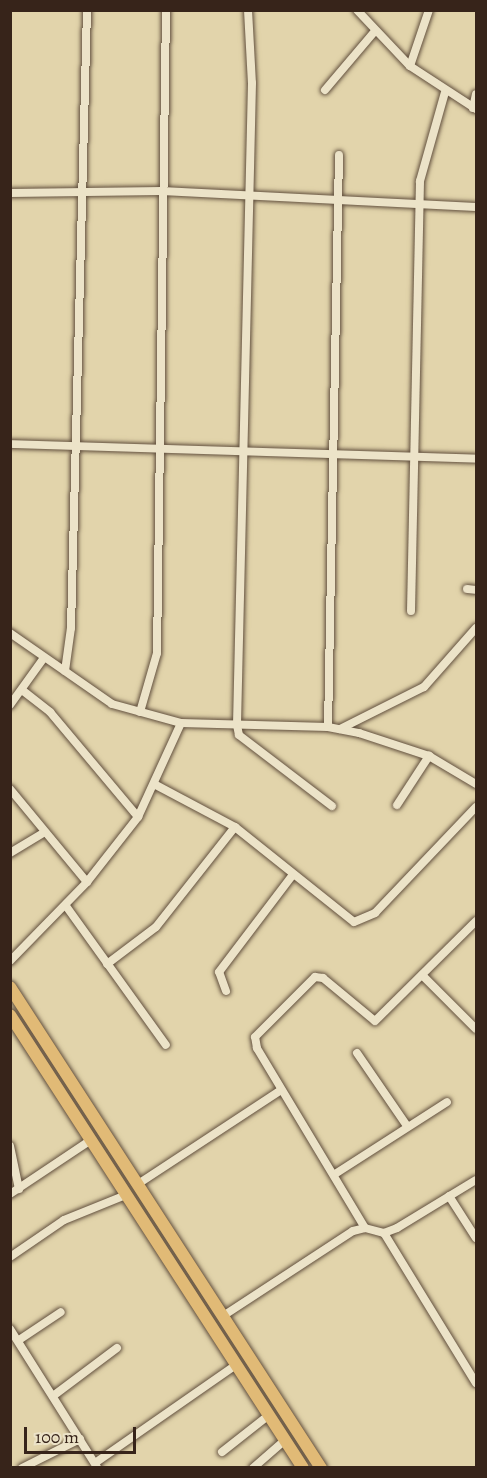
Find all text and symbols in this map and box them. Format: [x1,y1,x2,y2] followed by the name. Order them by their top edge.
[27,1415,140,1453] scale bar
[35,1425,79,1449] text: 100 m

